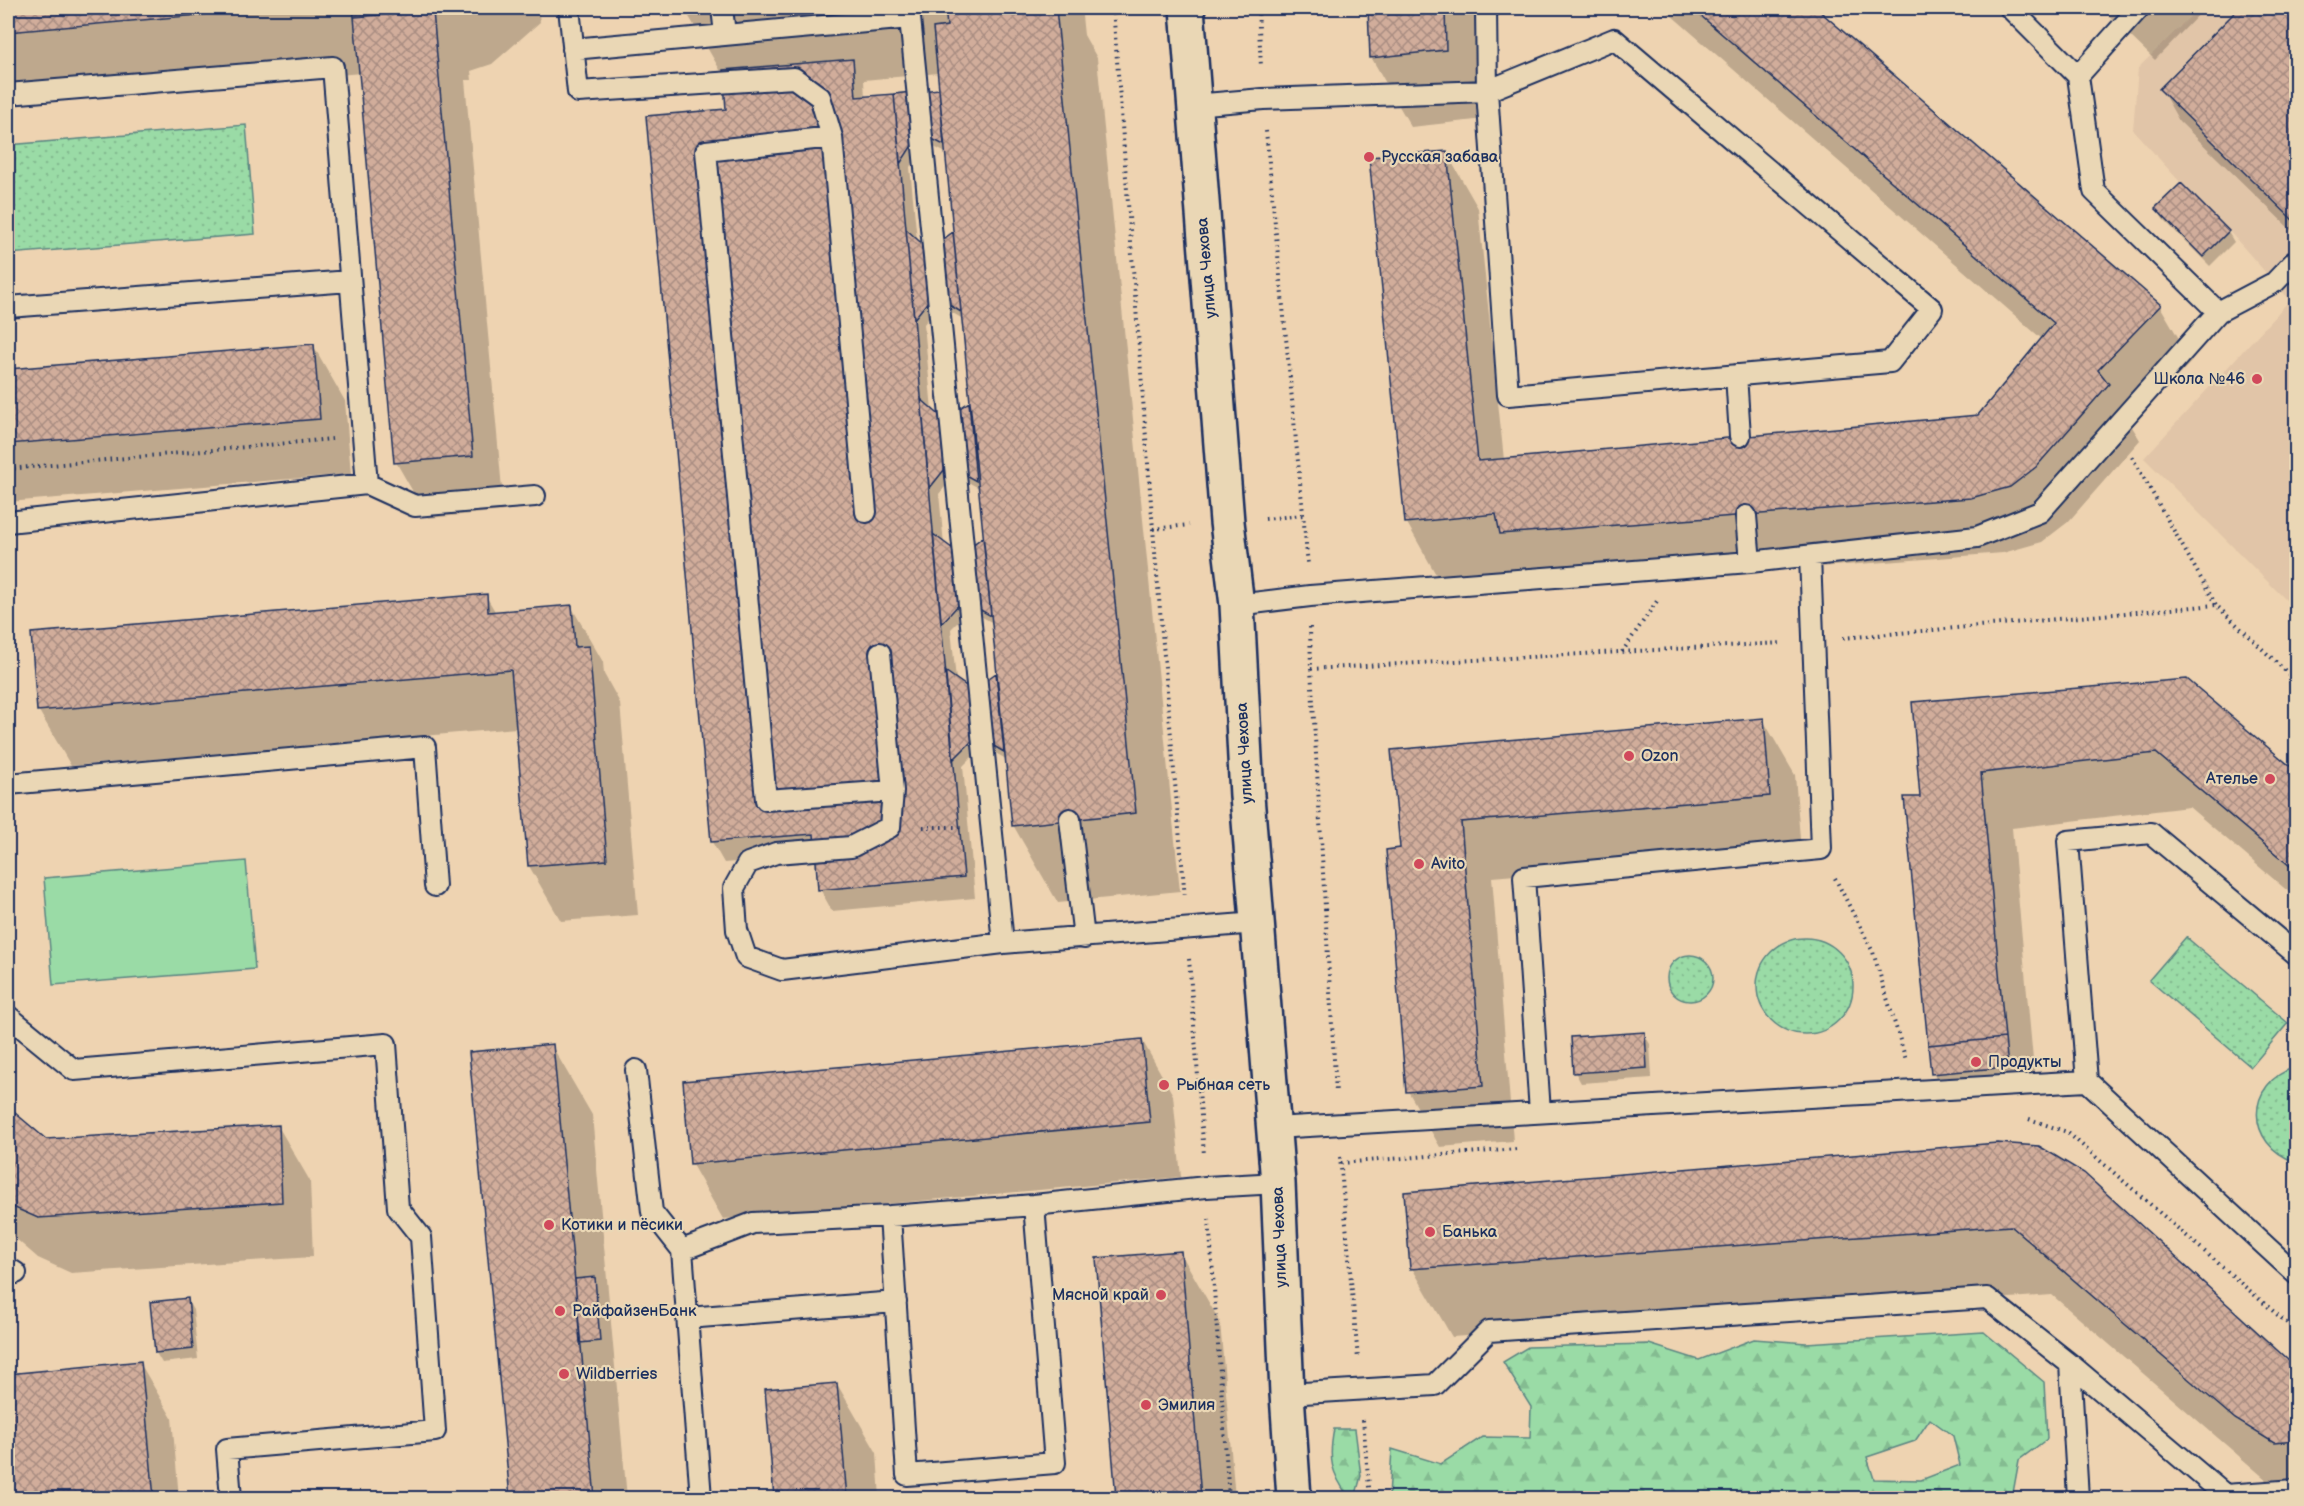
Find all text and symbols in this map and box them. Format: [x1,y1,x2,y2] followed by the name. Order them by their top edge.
[1381,148,1499,167] place label: Русская забава
[1362,150,1376,164] marker: Русская забава
[1193,216,1221,319] street label: улица Чехова
[2154,370,2245,389] place label: Школа №46
[2250,372,2264,386] marker: Школа №46
[1233,701,1257,804] street label: улица Чехова
[1641,747,1679,766] place label: Ozon
[1622,749,1636,763] marker: Ozon
[2205,770,2258,789] place label: Ателье
[2263,772,2277,786] marker: Ателье
[1431,855,1465,874] place label: Avito
[1412,857,1426,871] marker: Avito
[1988,1053,2061,1072] place label: Продукты
[1969,1055,1983,1069] marker: Продукты
[1176,1076,1270,1095] place label: Рыбная сеть
[1157,1078,1171,1092] marker: Рыбная сеть
[1269,1185,1291,1288] street label: улица Чехова
[561,1216,683,1235] place label: Котики и пёсики
[542,1218,556,1232] marker: Котики и пёсики
[1442,1223,1498,1242] place label: Банька
[1423,1225,1437,1239] marker: Банька
[1052,1286,1149,1305] place label: Мясной край
[1154,1288,1168,1302] marker: Мясной край
[572,1302,697,1321] place label: РайфайзенБанк
[553,1304,567,1318] marker: РайфайзенБанк
[576,1365,657,1384] place label: Wildberries
[557,1367,571,1381] marker: Wildberries
[1158,1396,1215,1415] place label: Эмилия
[1139,1398,1153,1412] marker: Эмилия

